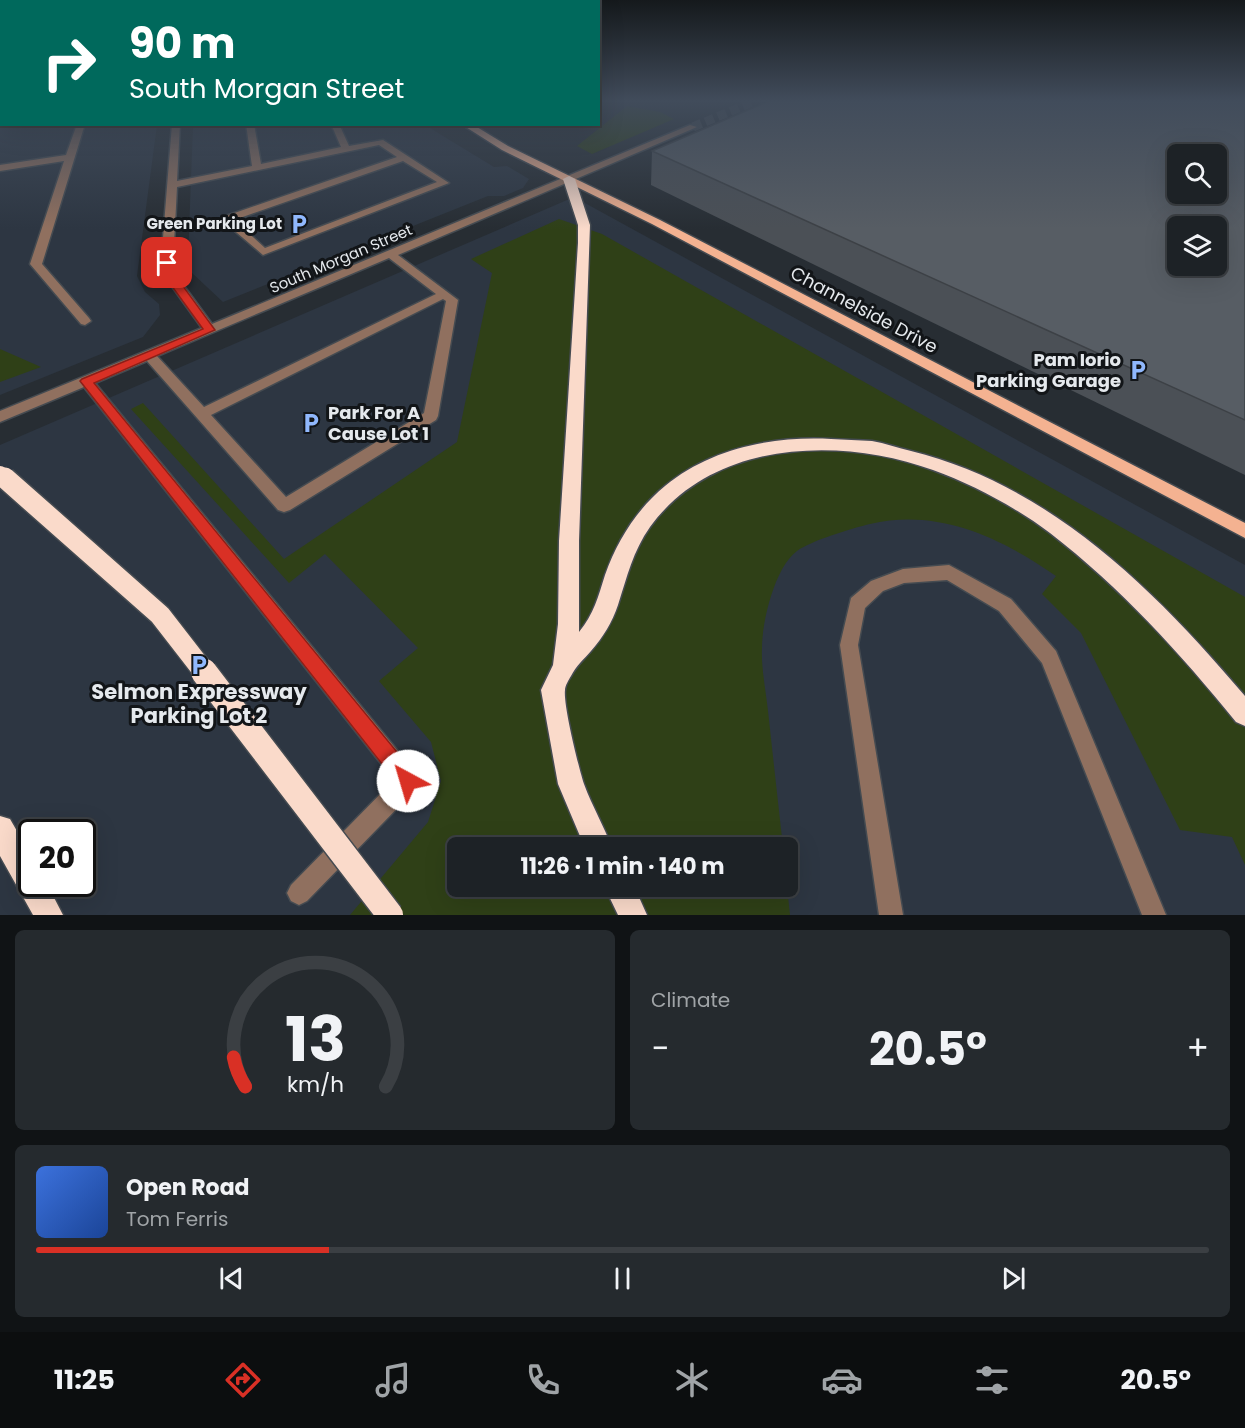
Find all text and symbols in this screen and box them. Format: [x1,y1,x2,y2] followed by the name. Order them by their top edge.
[129,14,236,73] text: 90 m
[30,24,108,102] icon: right
[129,70,404,107] text: South Morgan Street
[1167,144,1227,276] map controls
[1167,144,1227,204] button: search
[287,212,311,236] parking icon: Green Parking Lot
[146,213,282,234] place label: Green Parking Lot
[1167,216,1227,276] button: layers
[266,219,415,298] street label: South Morgan Street
[141,237,192,288] pin
[150,246,183,279] icon: arrive
[786,260,942,359] street label: Channelside Drive
[976,347,1121,393] place label: Pam Iorio Parking Garage
[1126,358,1150,382] parking icon: Pam Iorio Parking Garage
[328,400,429,446] place label: Park For A Cause Lot 1
[299,411,323,435] parking icon: Park For A Cause Lot 1
[187,653,211,677] parking icon: Selmon Expressway Parking Lot 2
[91,677,307,730] place label: Selmon Expressway Parking Lot 2
[376,749,440,813] position arrow
[18,819,96,897] speed limit sign: 20
[520,851,725,882] text: 11:26 · 1 min · 140 m
[651,986,730,1014] text: Climate
[284,995,346,1083] text: 13
[869,1018,987,1081] text: 20.5°
[651,1025,669,1072] text: −
[1186,1025,1209,1072] text: +
[286,1069,344,1100] text: km/h
[126,1172,250,1203] text: Open Road
[126,1205,228,1233] text: Tom Ferris
[215,1262,248,1295] icon: previous
[606,1262,639,1295] icon: pause
[997,1262,1030,1295] icon: next
[222,1359,264,1401] icon: directions
[372,1359,414,1401] icon: music
[522,1359,564,1401] icon: phone
[671,1359,713,1401] icon: climate
[821,1359,863,1401] icon: car
[971,1359,1013,1401] icon: filters
[54,1361,115,1398] text: 11:25
[1120,1361,1191,1398] text: 20.5°

